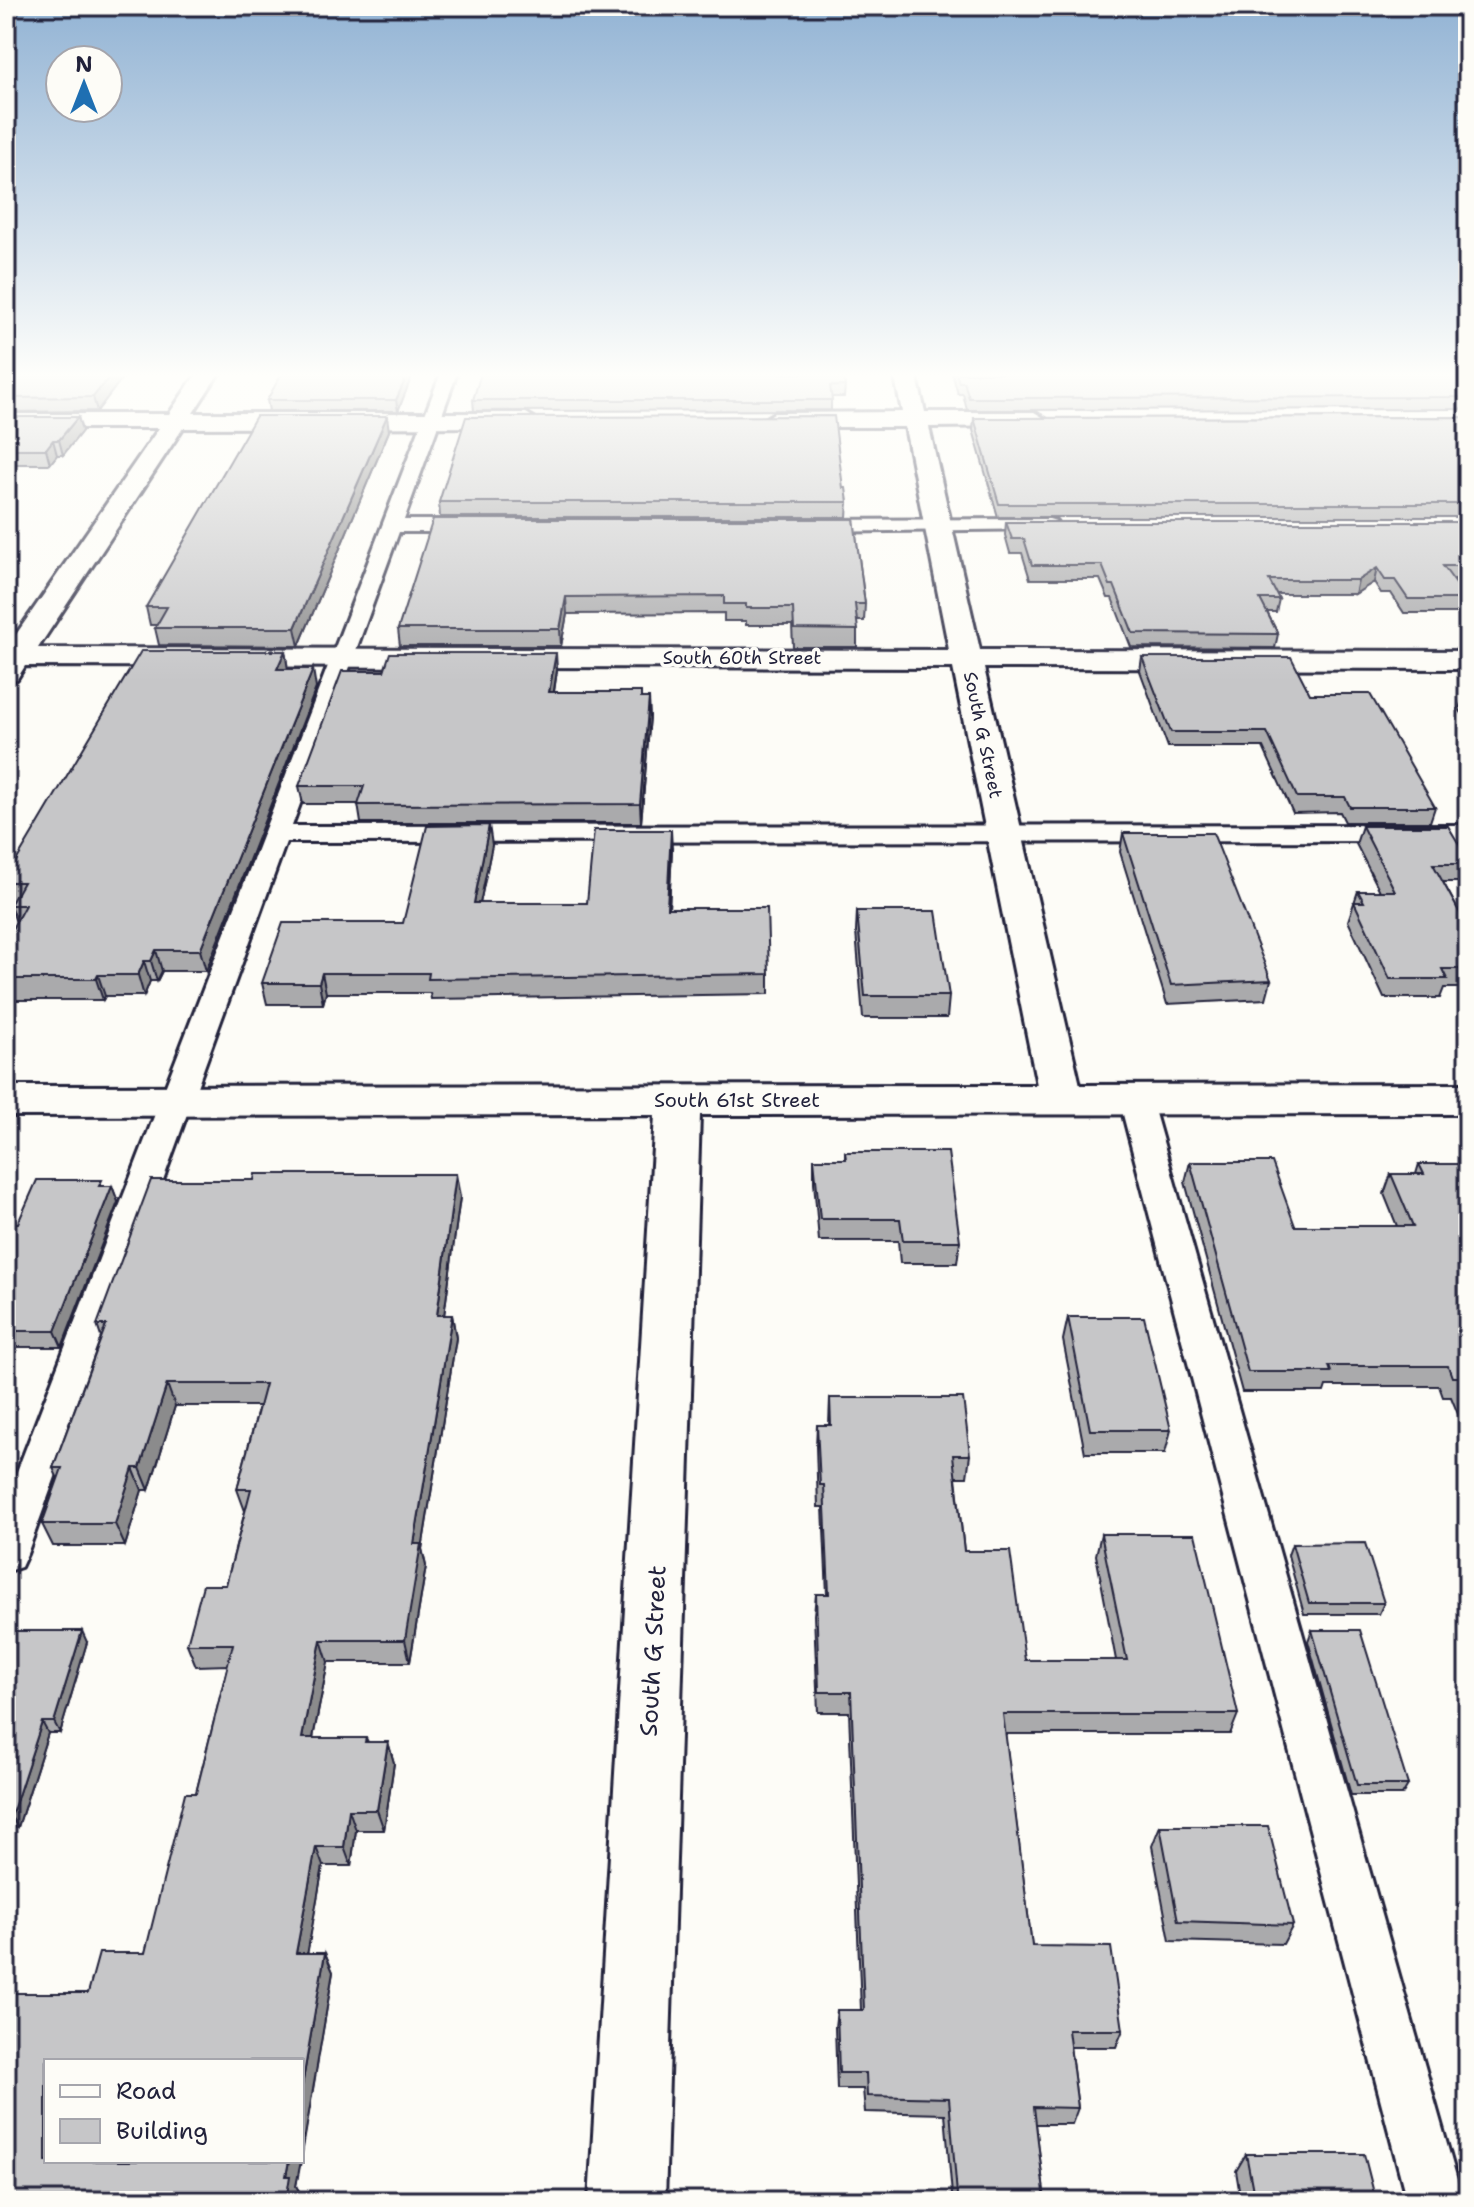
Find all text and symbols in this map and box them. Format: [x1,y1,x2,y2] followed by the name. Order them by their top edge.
[44,44,124,124] north arrow
[75,50,93,79] text: N
[663,646,821,670] street label: South 60th Street
[958,670,1008,801] street label: South G Street
[654,1087,820,1113] street label: South 61st Street
[633,1565,673,1737] street label: South G Street
[44,2059,304,2163] legend
[116,2075,176,2107] text: Road
[116,2115,208,2147] text: Building

